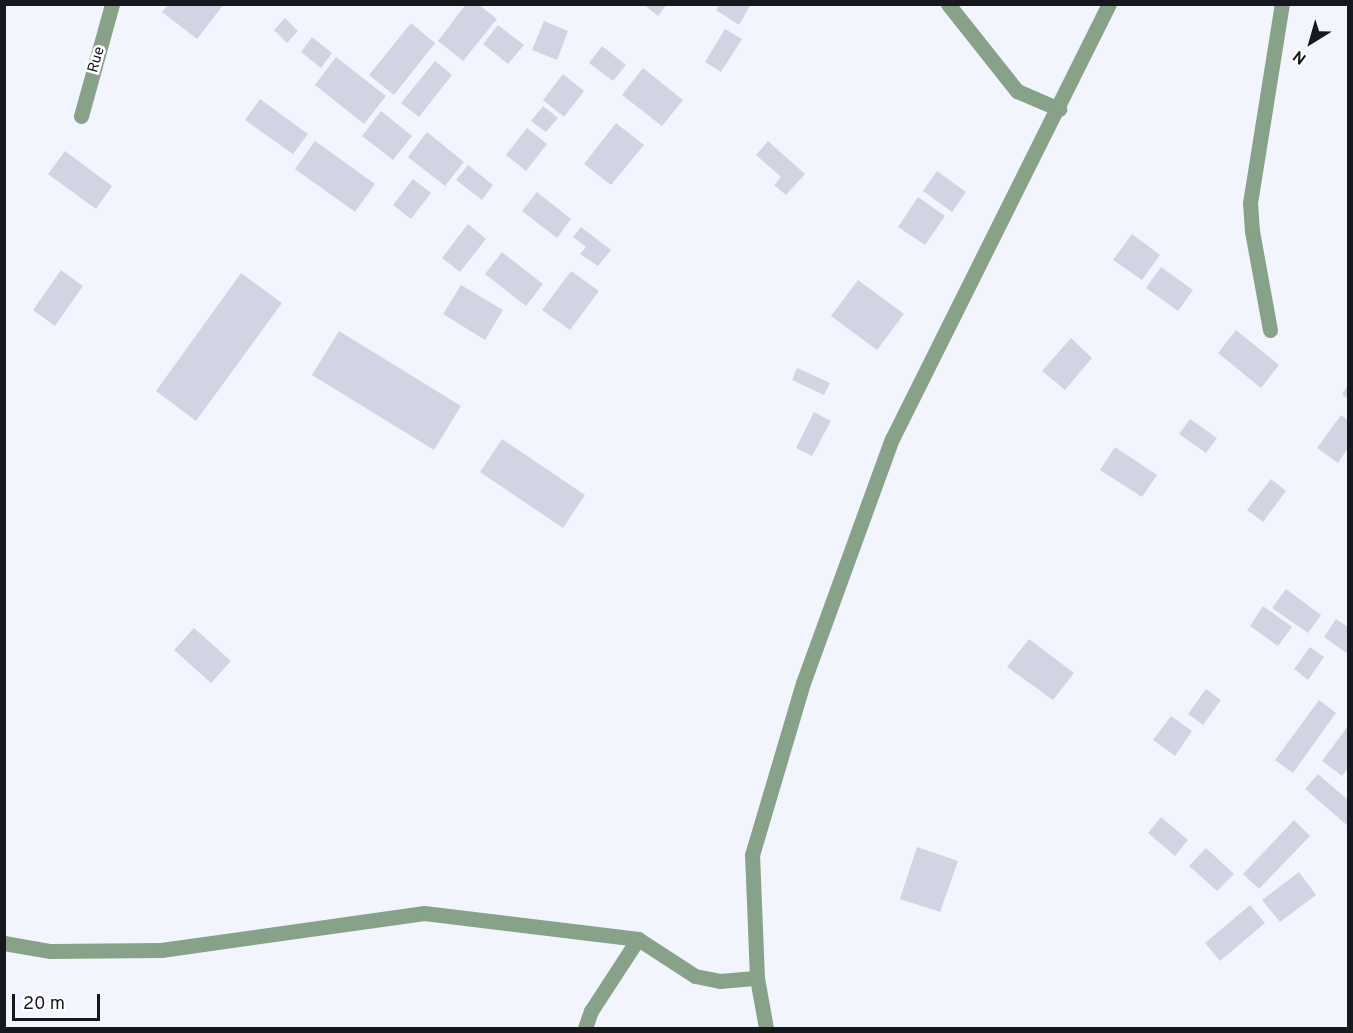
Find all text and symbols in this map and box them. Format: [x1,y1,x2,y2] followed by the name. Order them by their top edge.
[1281,12,1341,72] north arrow
[85,45,109,75] street label: Rue
[1290,45,1311,68] text: N
[15,982,104,1020] scale bar
[23,993,65,1016] text: 20 m

